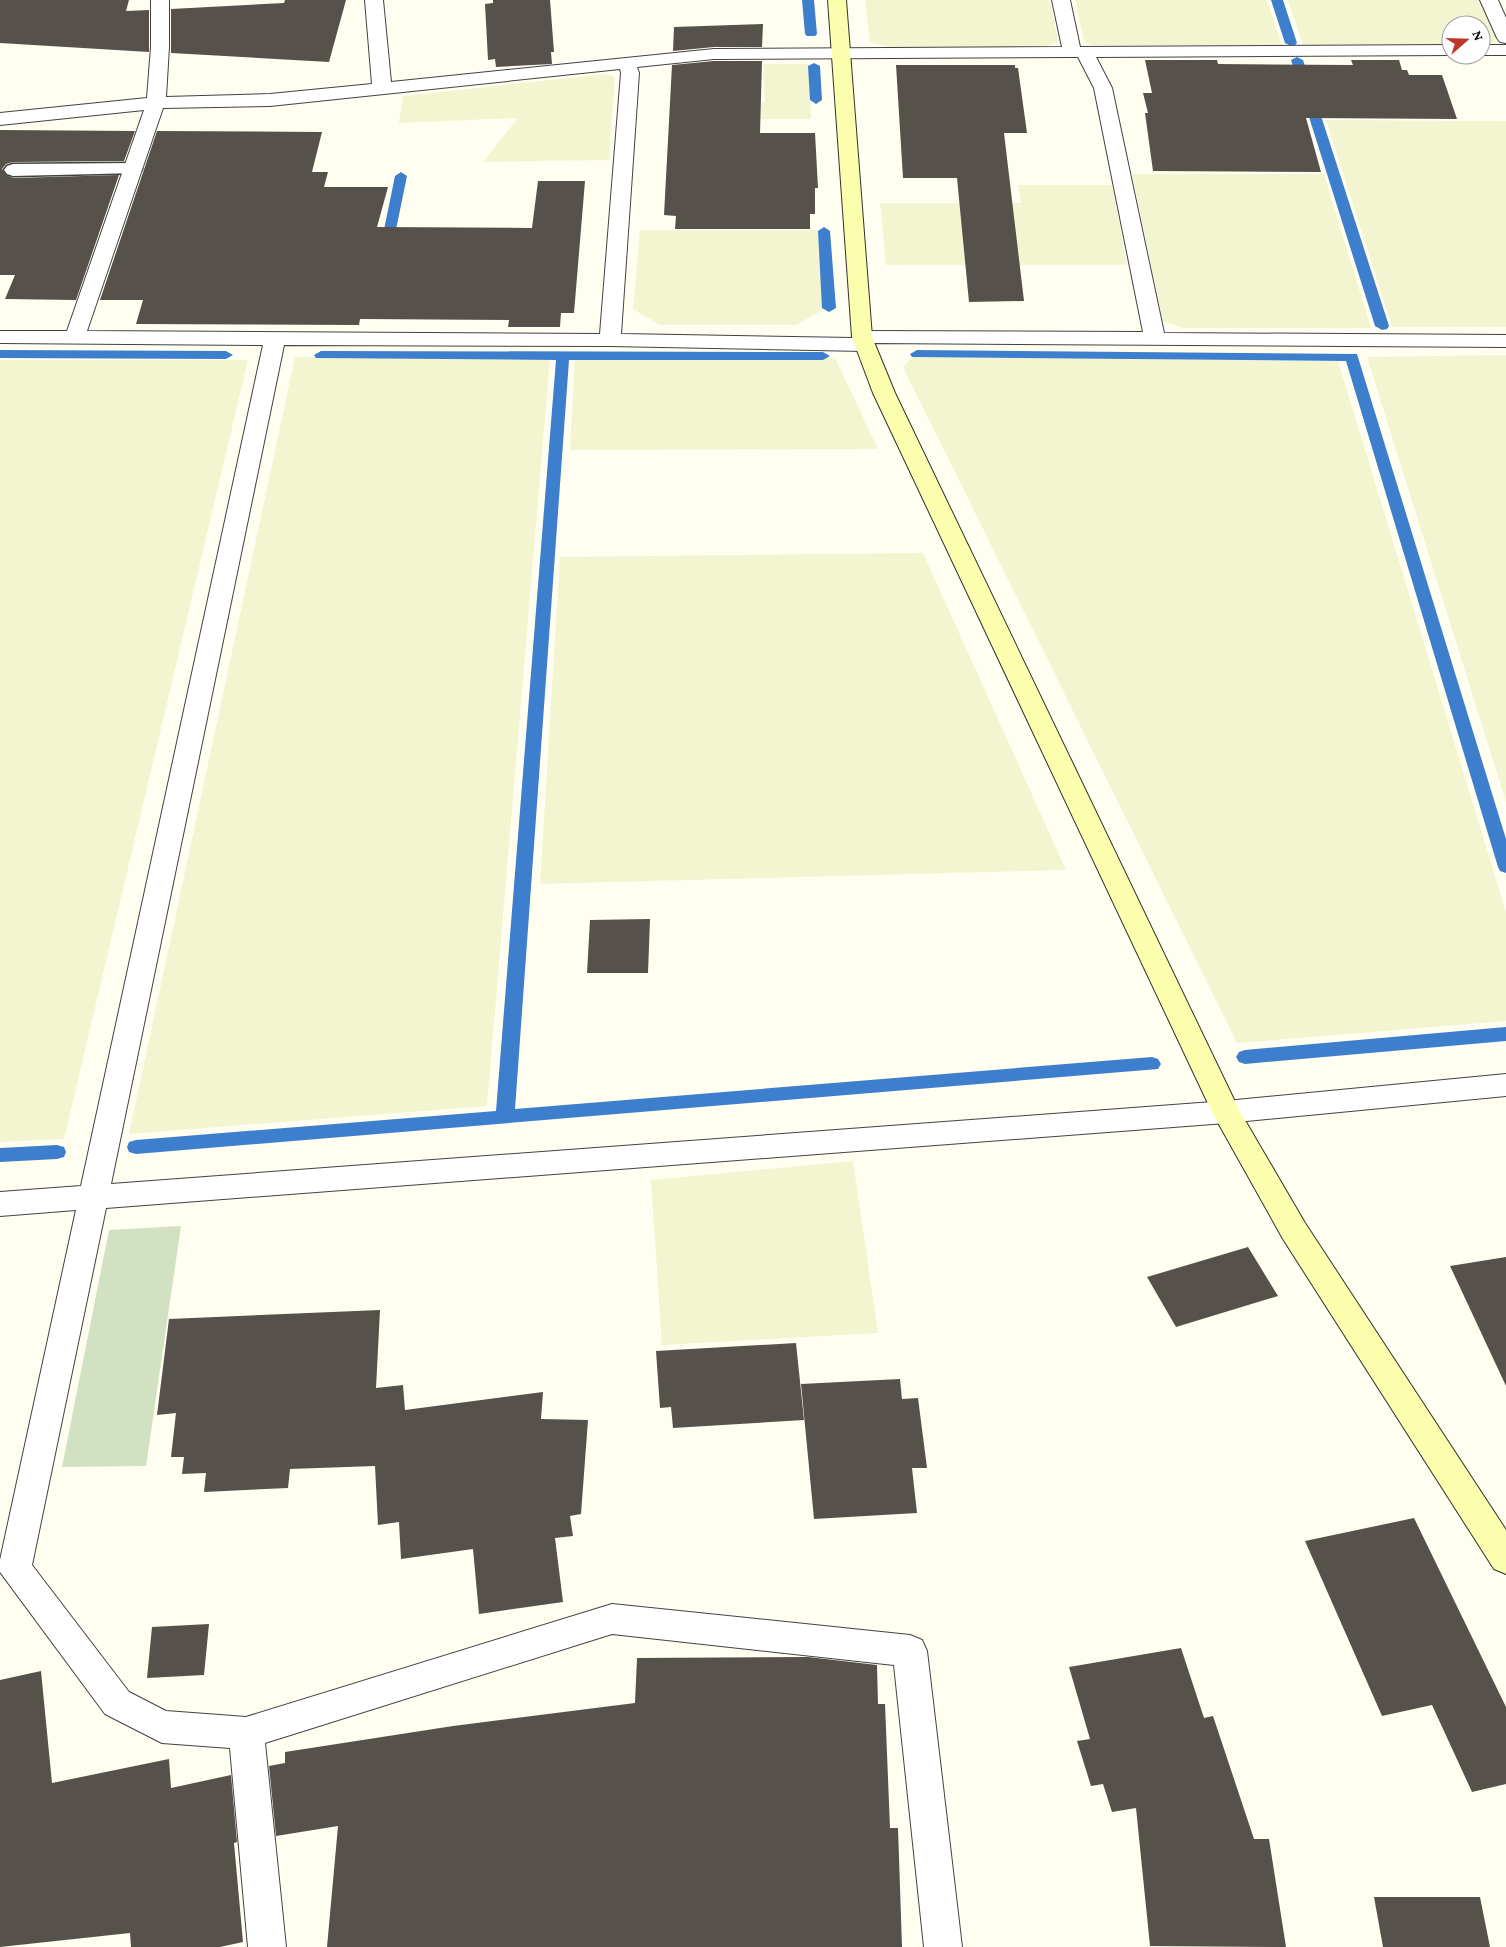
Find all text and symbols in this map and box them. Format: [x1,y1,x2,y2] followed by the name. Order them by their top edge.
[1441,15,1491,65] north arrow
[1469,28,1488,43] text: N

